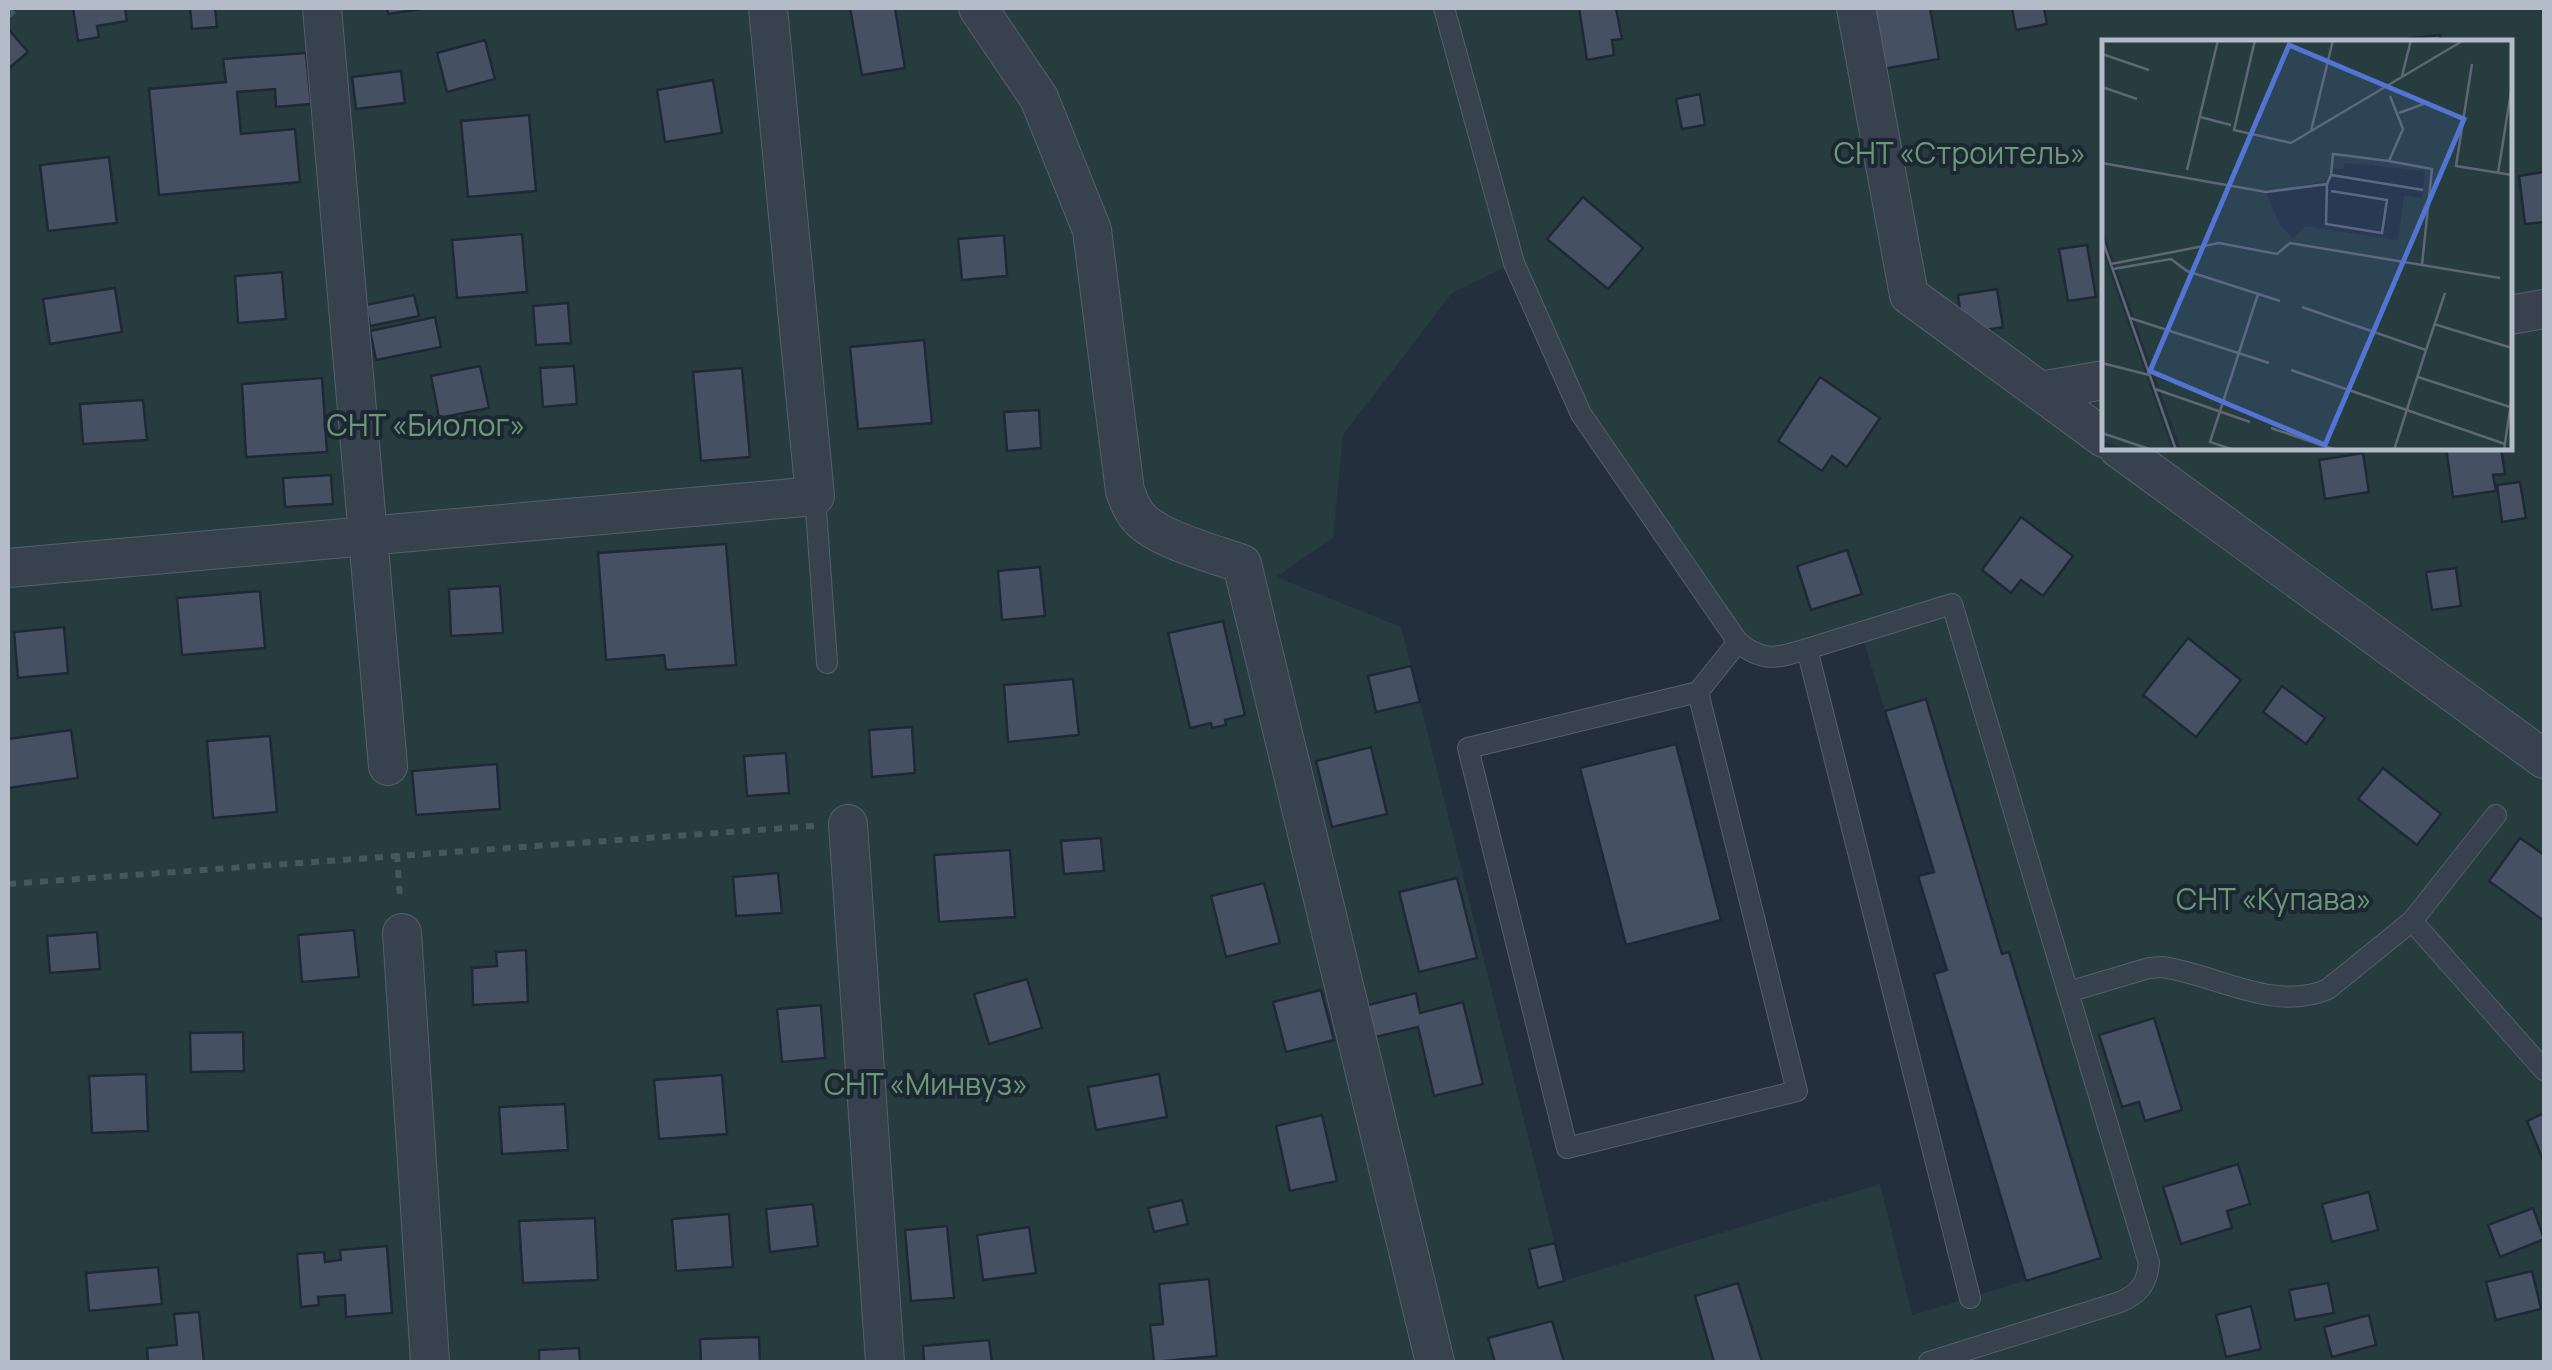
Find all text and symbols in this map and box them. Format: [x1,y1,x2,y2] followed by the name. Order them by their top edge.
[2102,40,2512,450] inset map
[1834,132,2086,173] park label: СНТ «Строитель»
[326,404,526,445] park label: СНТ «Биолог»
[2176,878,2372,919] park label: СНТ «Купава»
[824,1063,1028,1104] park label: СНТ «Минвуз»

